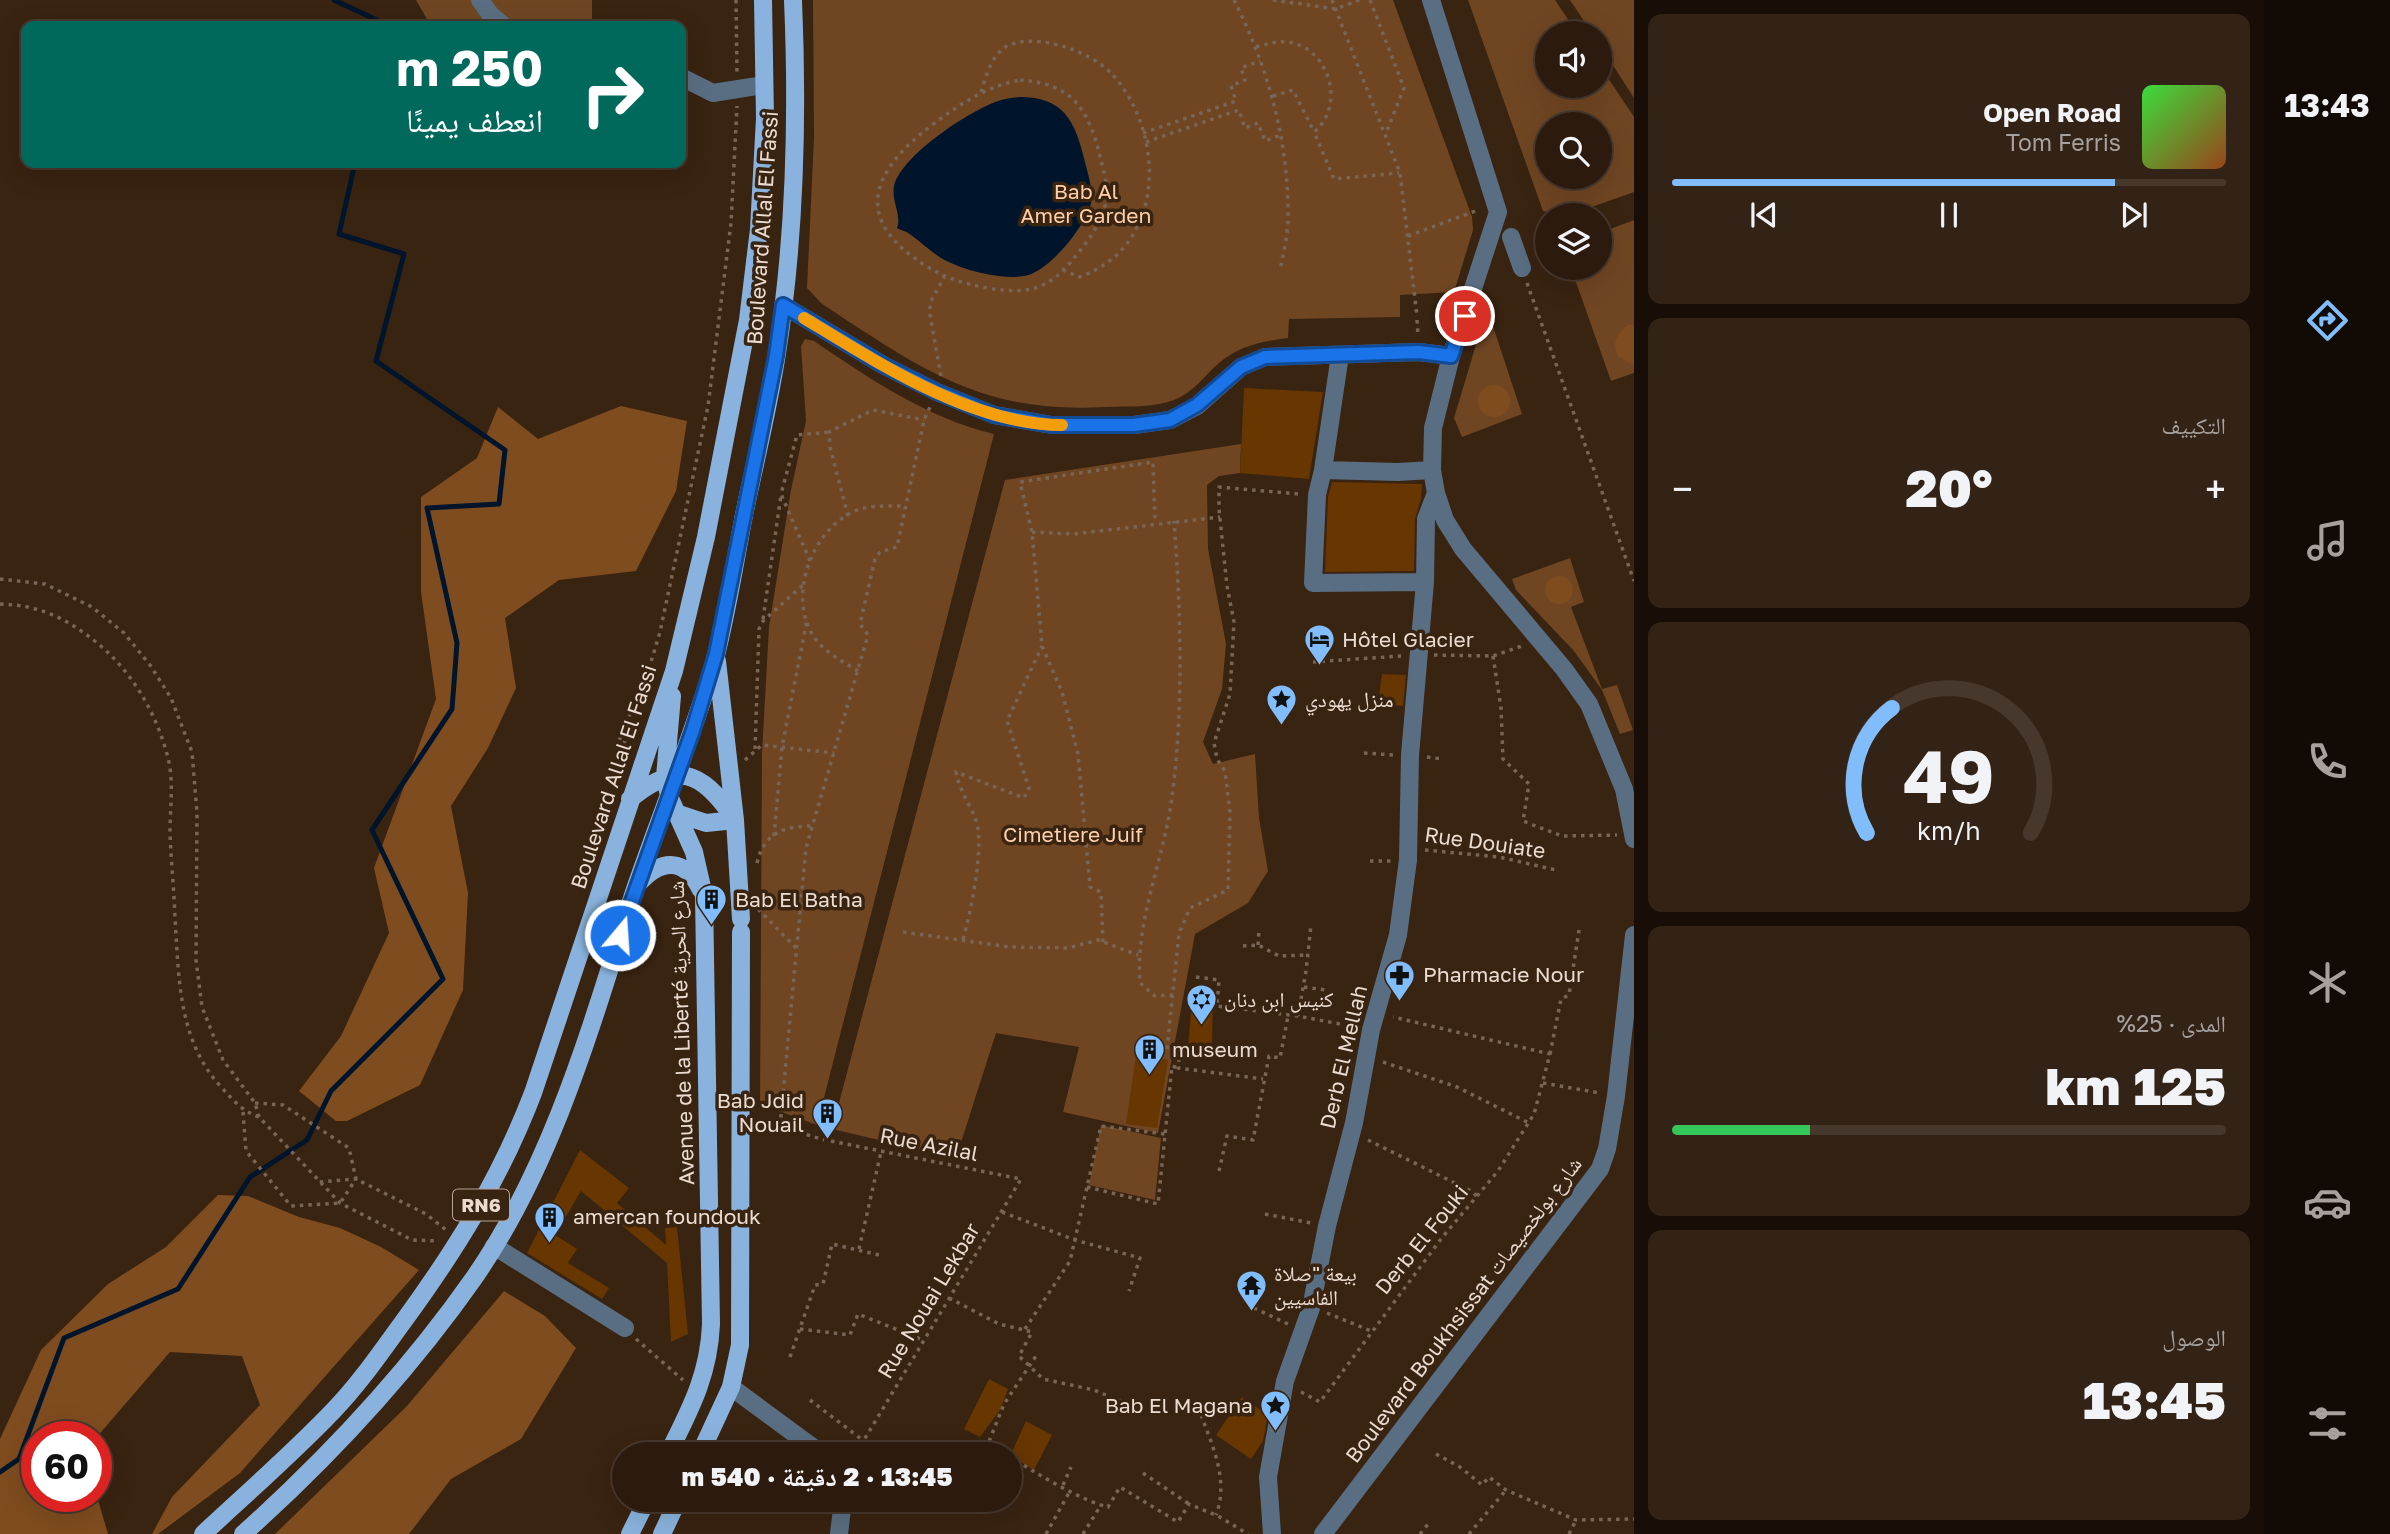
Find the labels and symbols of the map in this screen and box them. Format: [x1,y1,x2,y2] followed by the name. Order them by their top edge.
[741,110,783,346] street label: Boulevard Allal El Fassi
[1021,178,1151,228] park label: Bab Al Amer Garden
[1435,286,1495,346] pin
[1302,623,1336,667] hotel icon: Hôtel Glacier
[1342,626,1474,652] place label: Hôtel Glacier
[564,661,662,892] street label: Boulevard Allal El Fassi
[1265,683,1299,727] place icon: منزل يهودي
[1305,686,1394,716] place label: منزل يهودي
[1003,821,1143,847] park label: Cimetiere Juif
[1423,821,1547,863] street label: Rue Douiate
[663,880,700,1186] street label: Avenue de la Liberté شارع الحرية
[695,883,729,927] building icon: Bab El Batha
[735,886,863,912] place label: Bab El Batha
[583,898,657,972] position arrow
[1383,958,1417,1002] pharmacy icon: Pharmacie Nour
[1423,961,1584,987] place label: Pharmacie Nour
[1314,982,1372,1131] street label: Derb El Mellah
[1184,983,1218,1027] synagogue icon: كنيس ابن دنان
[1224,986,1334,1013] place label: كنيس ابن دنان
[1132,1033,1166,1077] building icon: museum
[1172,1036,1258,1062] place label: museum
[717,1087,804,1137] place label: Bab Jdid Nouail
[810,1096,844,1140] building icon: Bab Jdid Nouail
[878,1122,981,1166] street label: Rue Azilal
[1340,1151,1588,1468] street label: Boulevard Boukhsissat شارع بولخصيصات
[1369,1179,1473,1299] street label: Derb El Fouki
[453,1190,509,1220] road number: RN6
[533,1200,567,1244] building icon: amercan foundouk
[573,1203,761,1229] place label: amercan foundouk
[871,1218,985,1383] street label: Rue Nouai Lekbar
[1274,1260,1357,1311] place label: بيعة "صلاة الفاسيين
[1234,1269,1268,1313] temple icon: بيعة "صلاة الفاسيين
[1259,1389,1293,1433] place icon: Bab El Magana
[1105,1392,1253,1418] place label: Bab El Magana
[21,1421,112,1512] speed limit sign: 60

